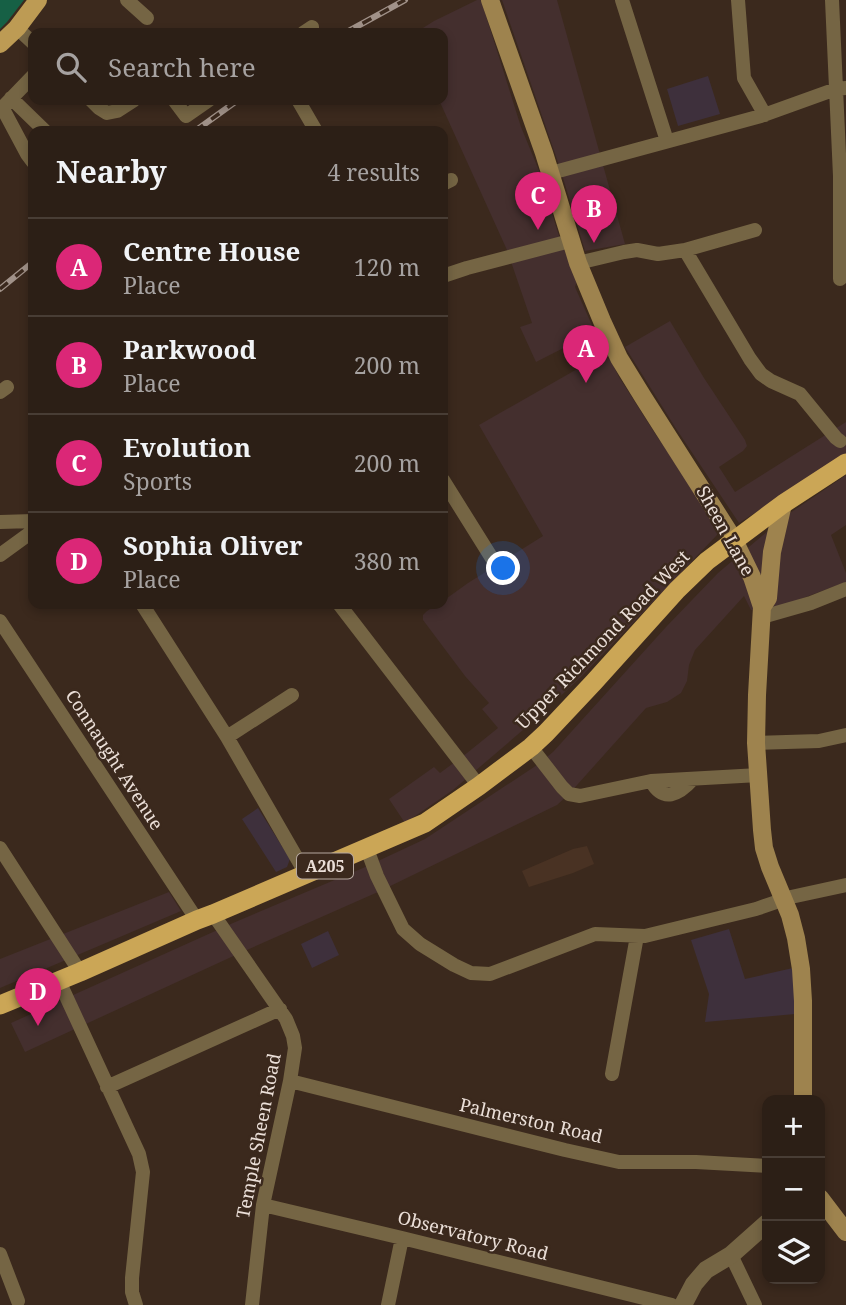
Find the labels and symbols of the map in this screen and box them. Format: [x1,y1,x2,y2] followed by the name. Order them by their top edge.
[515,172,561,230] pin: C
[571,185,617,243] pin: B
[563,325,609,383] pin: A
[691,481,760,580] street label: Sheen Lane
[510,545,694,734] street label: Upper Richmond Road West
[486,551,520,585] your location
[60,685,169,834] street label: Connaught Avenue
[297,853,353,878] road number: A205
[15,968,61,1026] pin: D
[230,1051,286,1220] street label: Temple Sheen Road
[457,1092,605,1148] street label: Palmerston Road
[395,1205,551,1265] street label: Observatory Road

